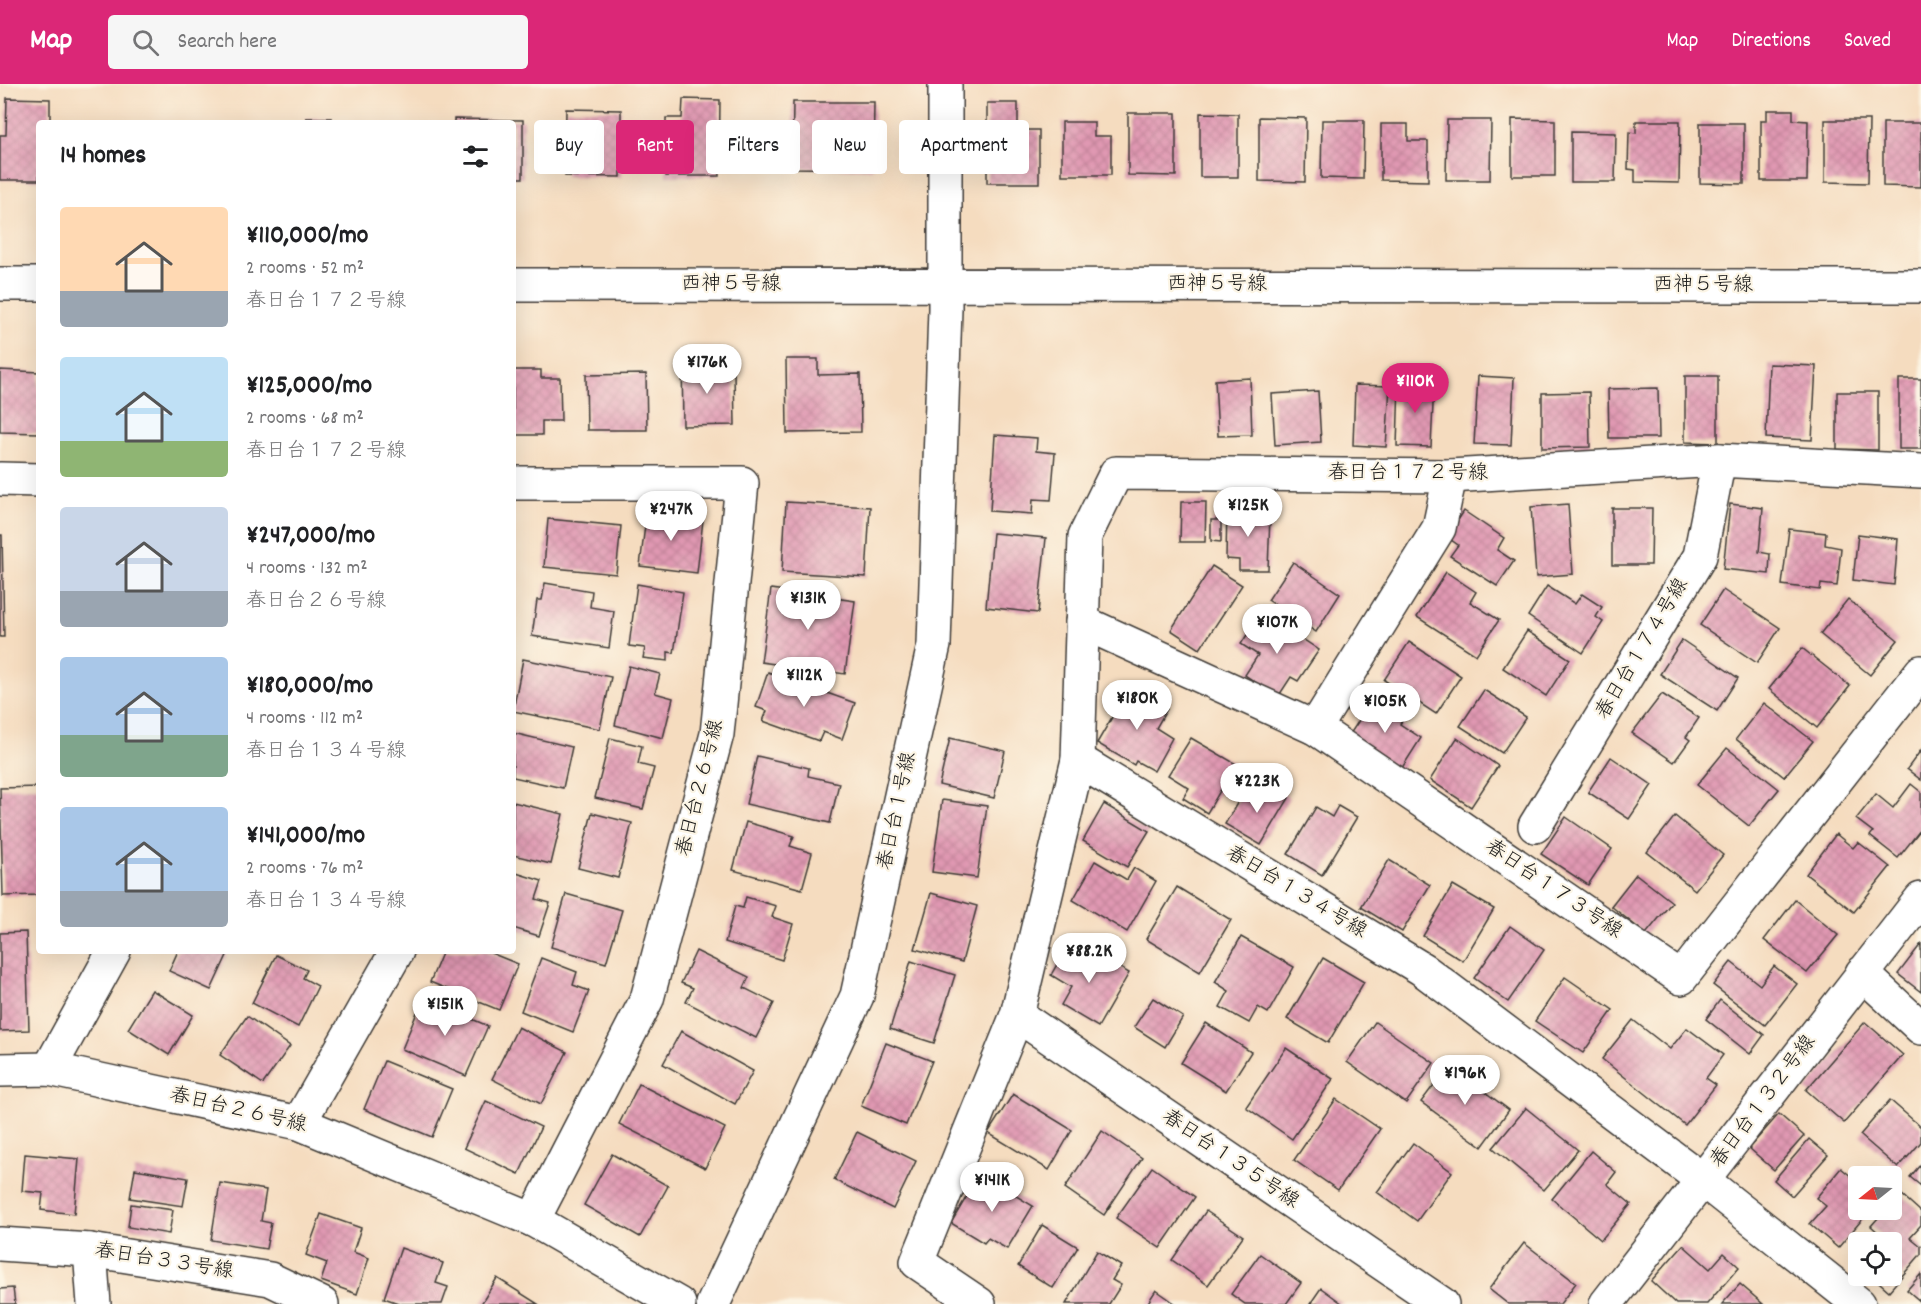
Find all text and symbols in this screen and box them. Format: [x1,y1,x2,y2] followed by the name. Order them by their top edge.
[108,15,528,69] search box
[30,22,72,62] text: Map
[129,26,162,59] icon: search
[177,27,277,58] text: Search here
[1667,27,1698,57] text: Map
[1731,27,1811,57] text: Directions
[1844,27,1891,57] text: Saved
[534,120,604,174] chip: Buy
[616,120,694,174] chip: Rent
[706,120,800,174] chip: Filters
[812,120,887,174] chip: New
[899,120,1029,174] chip: Apartment
[60,138,146,175] text: 14 homes
[459,140,492,173] icon: filters
[246,218,368,255] text: ¥110,000/mo
[108,231,180,303] icon: home
[246,255,364,283] text: 2 rooms · 52 m²
[681,271,781,299] street label: 西神５号線
[1167,271,1267,299] street label: 西神５号線
[1653,272,1753,300] street label: 西神５号線
[246,288,406,316] text: 春日台１７２号線
[665,344,749,395] pin: ¥176K
[687,349,727,377] text: ¥176K
[1373,363,1457,414] pin: ¥110K
[246,368,372,405] text: ¥125,000/mo
[1396,368,1434,396] text: ¥110K
[108,381,180,453] icon: home
[246,405,364,433] text: 2 rooms · 68 m²
[246,438,406,466] text: 春日台１７２号線
[1328,460,1488,488] street label: 春日台１７２号線
[1206,487,1290,538] pin: ¥125K
[629,491,713,542] pin: ¥247K
[1227,492,1269,520] text: ¥125K
[649,496,693,524] text: ¥247K
[246,518,375,555] text: ¥247,000/mo
[108,531,180,603] icon: home
[246,555,368,583] text: 4 rooms · 132 m²
[1590,573,1696,725] street label: 春日台１７４号線
[766,580,850,631] pin: ¥131K
[790,585,826,613] text: ¥131K
[246,588,386,616] text: 春日台２６号線
[1235,604,1319,655] pin: ¥107K
[1256,609,1298,637] text: ¥107K
[762,657,846,708] pin: ¥112K
[786,662,822,690] text: ¥112K
[246,668,373,705] text: ¥180,000/mo
[1095,680,1179,731] pin: ¥180K
[108,681,180,753] icon: home
[1343,683,1427,734] pin: ¥105K
[1116,685,1158,713] text: ¥180K
[1363,688,1407,716] text: ¥105K
[246,705,363,733] text: 4 rooms · 112 m²
[670,717,732,859] street label: 春日台２６号線
[246,738,406,766] text: 春日台１３４号線
[872,749,924,873] street label: 春日台１号線
[1215,763,1299,814] pin: ¥223K
[1234,768,1280,796] text: ¥223K
[246,818,365,855] text: ¥141,000/mo
[108,831,180,903] icon: home
[1479,834,1627,946] street label: 春日台１７３号線
[1220,840,1372,946] street label: 春日台１３４号線
[246,855,364,883] text: 2 rooms · 76 m²
[246,888,406,916] text: 春日台１３４号線
[1040,933,1138,984] pin: ¥88.2K
[1065,938,1113,966] text: ¥88.2K
[403,986,487,1037] pin: ¥151K
[427,991,463,1019] text: ¥151K
[1705,1030,1823,1174] street label: 春日台１３２号線
[1423,1055,1507,1106] pin: ¥196K
[1444,1060,1486,1088] text: ¥196K
[167,1082,309,1140] street label: 春日台２６号線
[1156,1104,1304,1216] street label: 春日台１３５号線
[950,1162,1034,1213] pin: ¥141K
[1848,1166,1902,1220] north arrow
[1848,1166,1902,1286] map controls
[974,1167,1010,1195] text: ¥141K
[1848,1232,1902,1286] button: locate
[93,1237,235,1287] street label: 春日台３３号線

